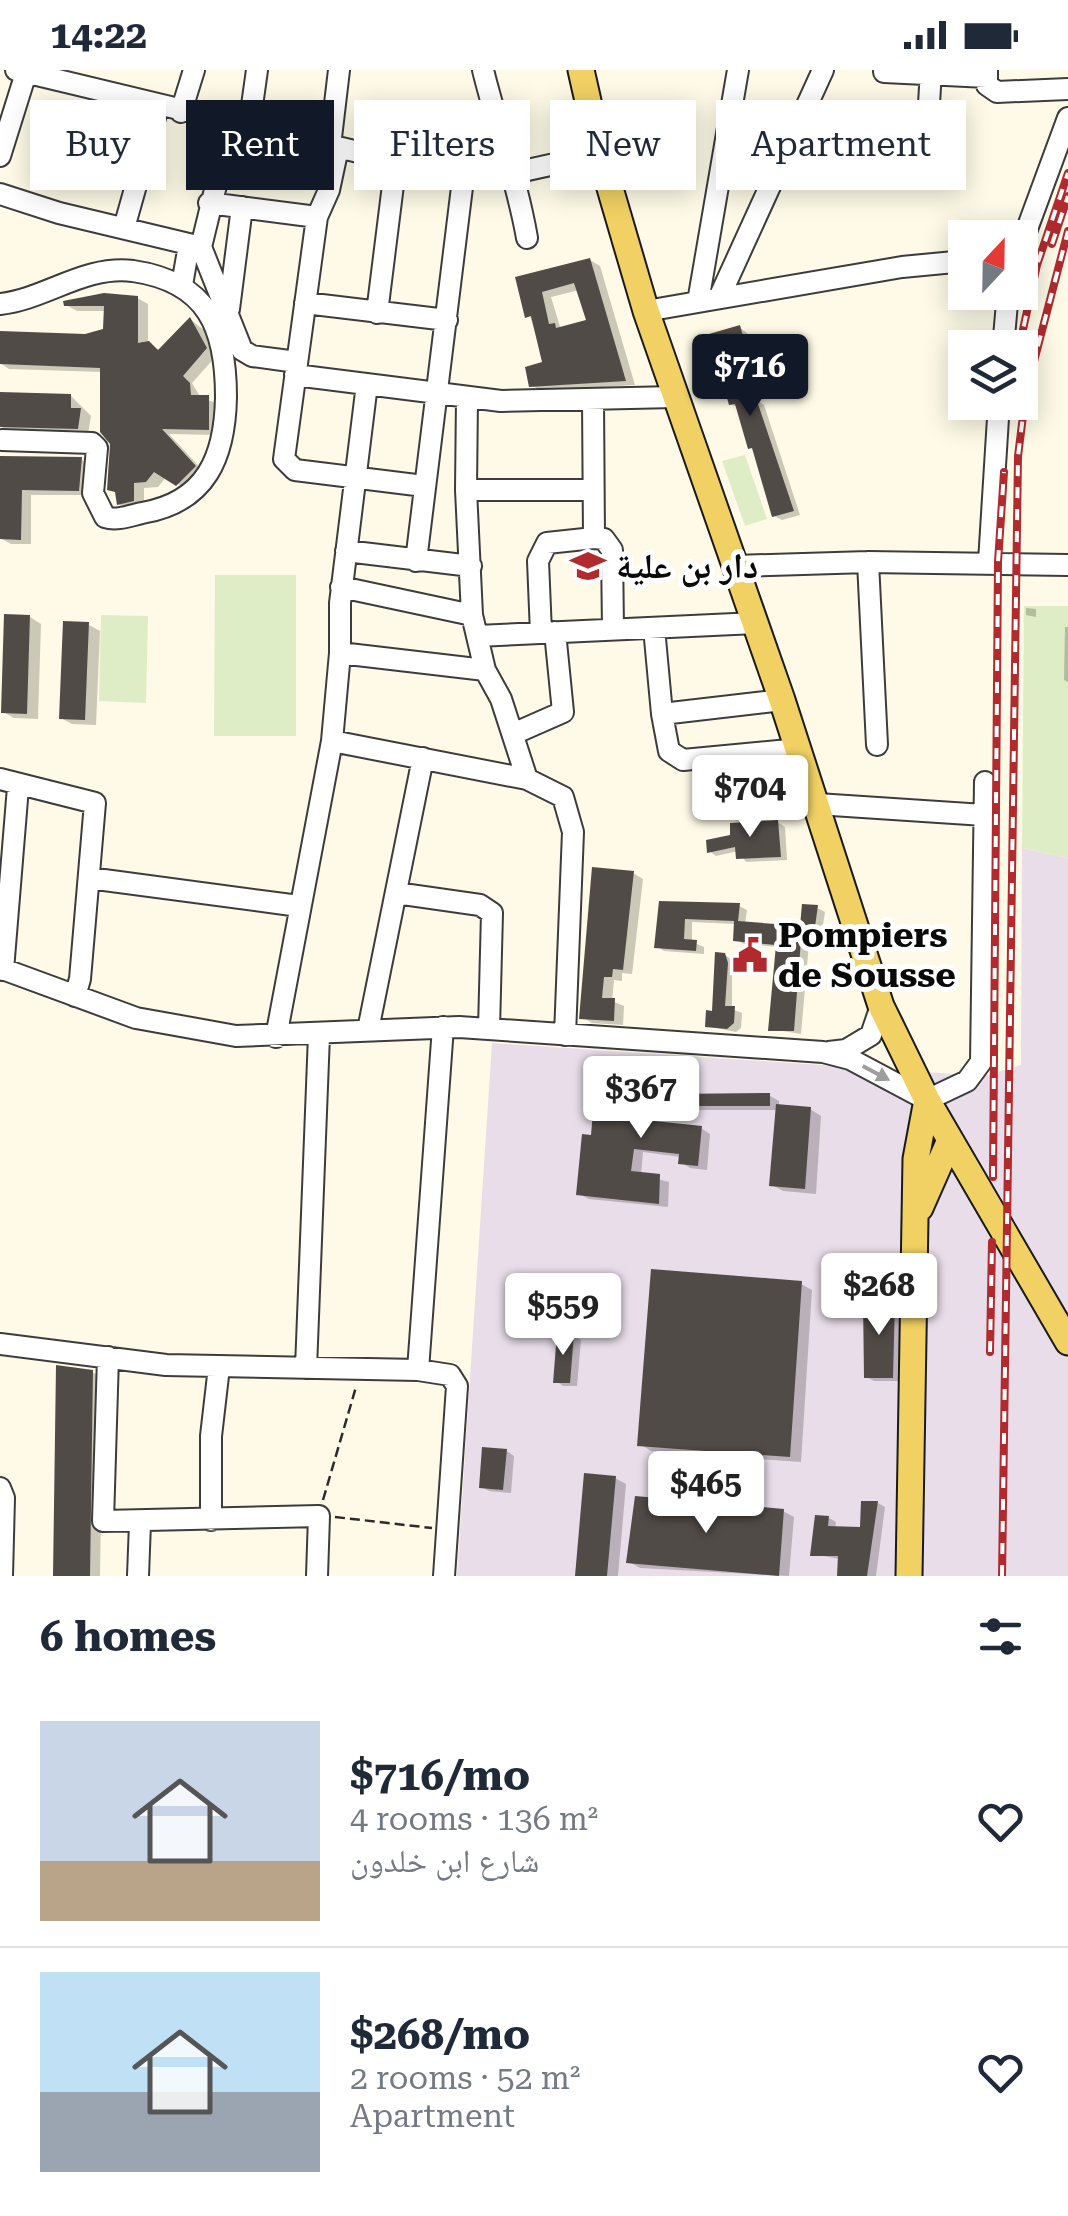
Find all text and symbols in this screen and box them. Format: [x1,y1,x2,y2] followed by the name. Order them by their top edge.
[50,13,147,57] text: 14:22
[30,100,166,190] chip: Buy
[186,100,334,190] chip: Rent
[354,100,530,190] chip: Filters
[550,100,696,190] chip: New
[716,100,966,190] chip: Apartment
[948,220,1038,310] north arrow
[948,220,1038,420] map controls
[948,330,1038,420] button: layers
[691,334,809,419] pin: $716
[714,347,786,385] text: $716
[616,546,758,588] place label: دار بن علية
[569,547,607,585] school or university icon: دار بن علية
[691,755,809,840] pin: $704
[714,768,786,806] text: $704
[778,915,956,996] place label: Pompiers de Sousse
[731,936,769,974] public building icon: Pompiers de Sousse
[582,1056,700,1141] pin: $367
[862,1064,891,1081] one-way arrow
[605,1069,677,1107] text: $367
[820,1253,938,1338] pin: $268
[843,1266,915,1304] text: $268
[504,1273,622,1358] pin: $559
[527,1286,599,1324] text: $559
[647,1451,765,1536] pin: $465
[670,1464,742,1502] text: $465
[973,1609,1028,1664] icon: filters
[40,1612,216,1661] text: 6 homes
[350,1751,530,1800] text: $716/mo
[120,1761,240,1881] icon: home
[973,1794,1028,1849] icon: heart
[350,1800,598,1838] text: 4 rooms · 136 m²
[350,1842,539,1880] text: شارع ابن خلدون
[350,2010,530,2059] text: $268/mo
[120,2012,240,2132] icon: home
[973,2045,1028,2100] icon: heart
[350,2059,580,2097] text: 2 rooms · 52 m²
[350,2097,515,2135] text: Apartment

